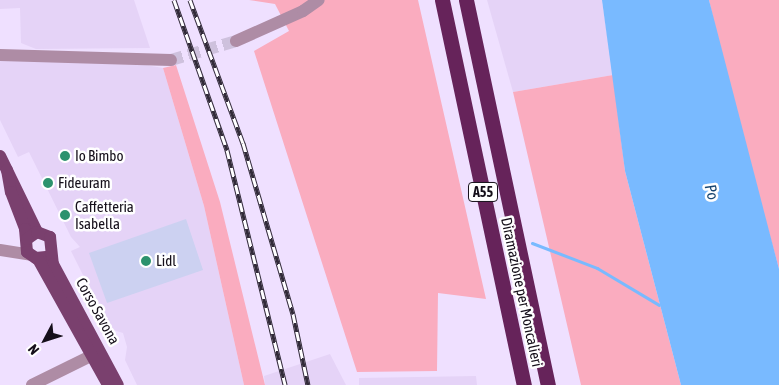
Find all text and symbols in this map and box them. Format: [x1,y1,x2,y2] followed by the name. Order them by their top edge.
[75,147,123,165] place label: Io Bimbo
[59,150,71,162] marker: Io Bimbo
[58,174,111,192] place label: Fideuram
[42,177,54,189] marker: Fideuram
[467,180,499,203] road number: A55
[701,182,723,202] water label: Po
[75,197,134,232] place label: Caffetteria Isabella
[59,209,71,221] marker: Caffetteria Isabella
[497,216,547,368] street label: Diramazione per Moncalieri
[156,252,176,270] place label: Lidl
[140,255,152,267] marker: Lidl
[72,275,124,347] street label: Corso Savona
[20,315,70,365] north arrow
[25,341,42,358] text: N

